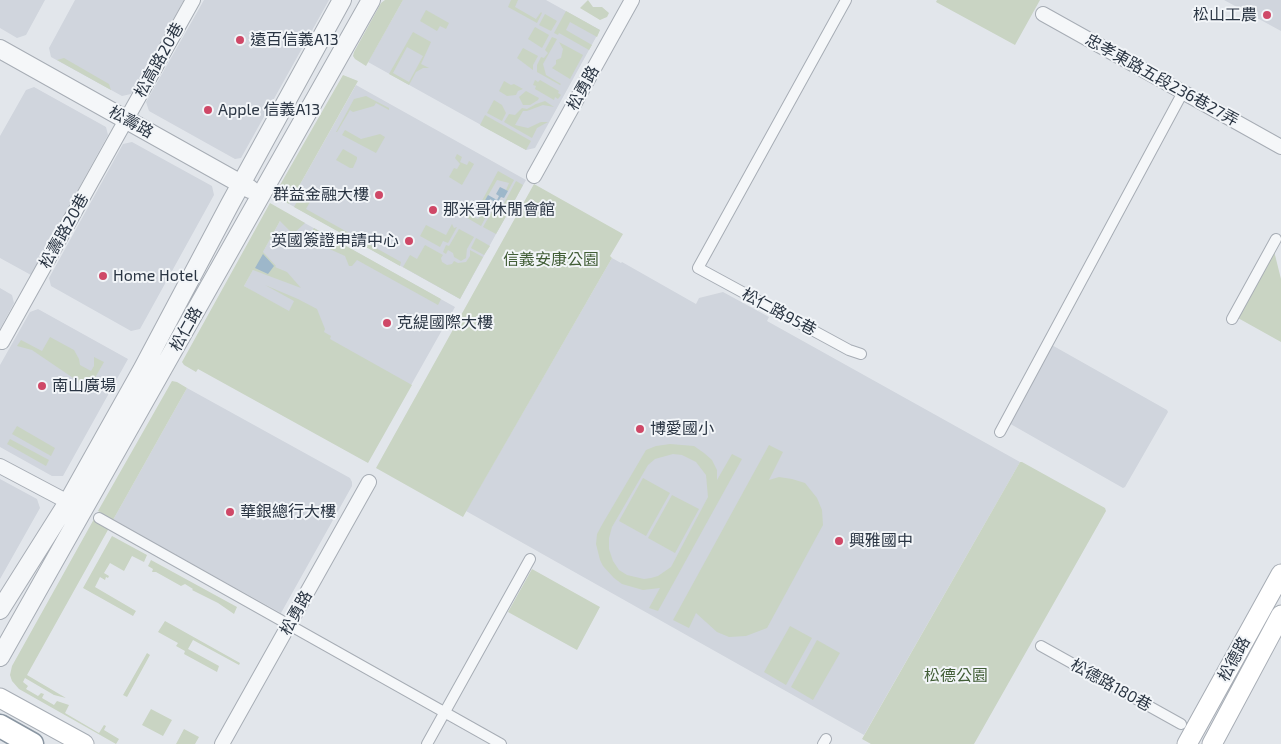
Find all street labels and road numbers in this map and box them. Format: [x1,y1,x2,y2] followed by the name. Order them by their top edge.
[131,19,187,101] street label: 松高路20巷
[1082,30,1242,130] street label: 忠孝東路五段236巷27弄
[563,62,603,114] street label: 松勇路
[105,102,157,142] street label: 松壽路
[36,190,92,272] street label: 松壽路20巷
[738,284,820,340] street label: 松仁路95巷
[166,303,206,355] street label: 松仁路
[276,587,316,639] street label: 松勇路
[1214,633,1254,685] street label: 松德路
[1067,655,1155,715] street label: 松德路180巷

